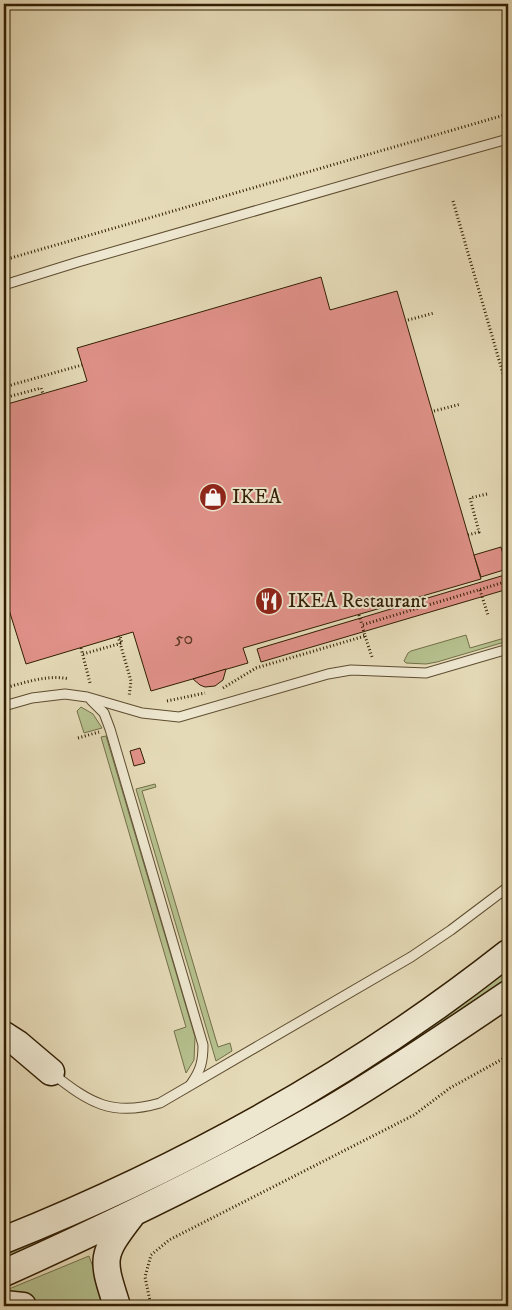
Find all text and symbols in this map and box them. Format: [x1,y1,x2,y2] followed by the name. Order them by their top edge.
[198,482,228,512] shop icon: IKEA
[232,485,281,510] place label: IKEA
[254,586,284,616] restaurant icon: IKEA Restaurant
[288,589,427,614] place label: IKEA Restaurant
[175,628,193,650] house number: 50

